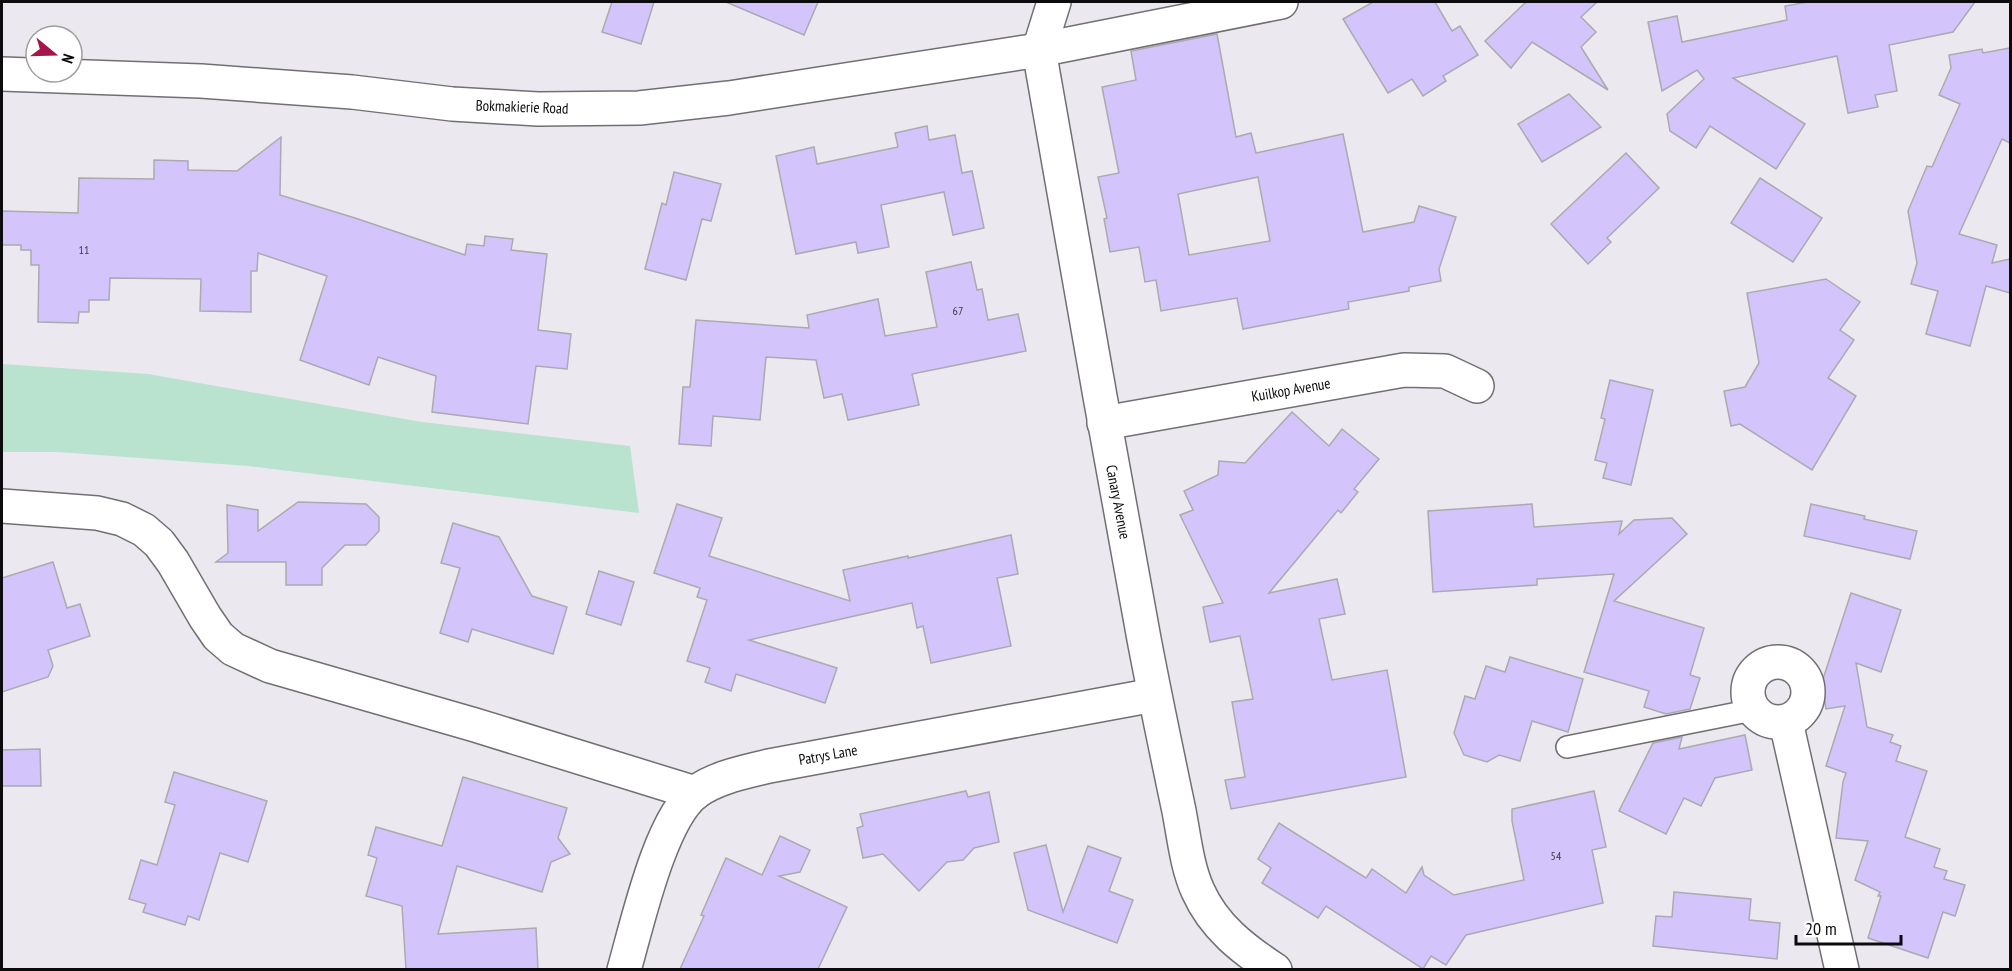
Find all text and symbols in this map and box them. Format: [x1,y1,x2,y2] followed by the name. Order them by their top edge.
[24,24,84,84] north arrow
[57,52,79,66] text: N
[475,95,569,118] street label: Bokmakierie Road
[79,242,89,257] house number: 11
[953,303,963,318] house number: 67
[1250,373,1332,406] street label: Kuilkop Avenue
[1102,463,1135,541] street label: Canary Avenue
[797,740,859,769] street label: Patrys Lane
[1551,848,1562,863] house number: 54
[1796,908,1901,946] scale bar
[1805,917,1837,940] text: 20 m

